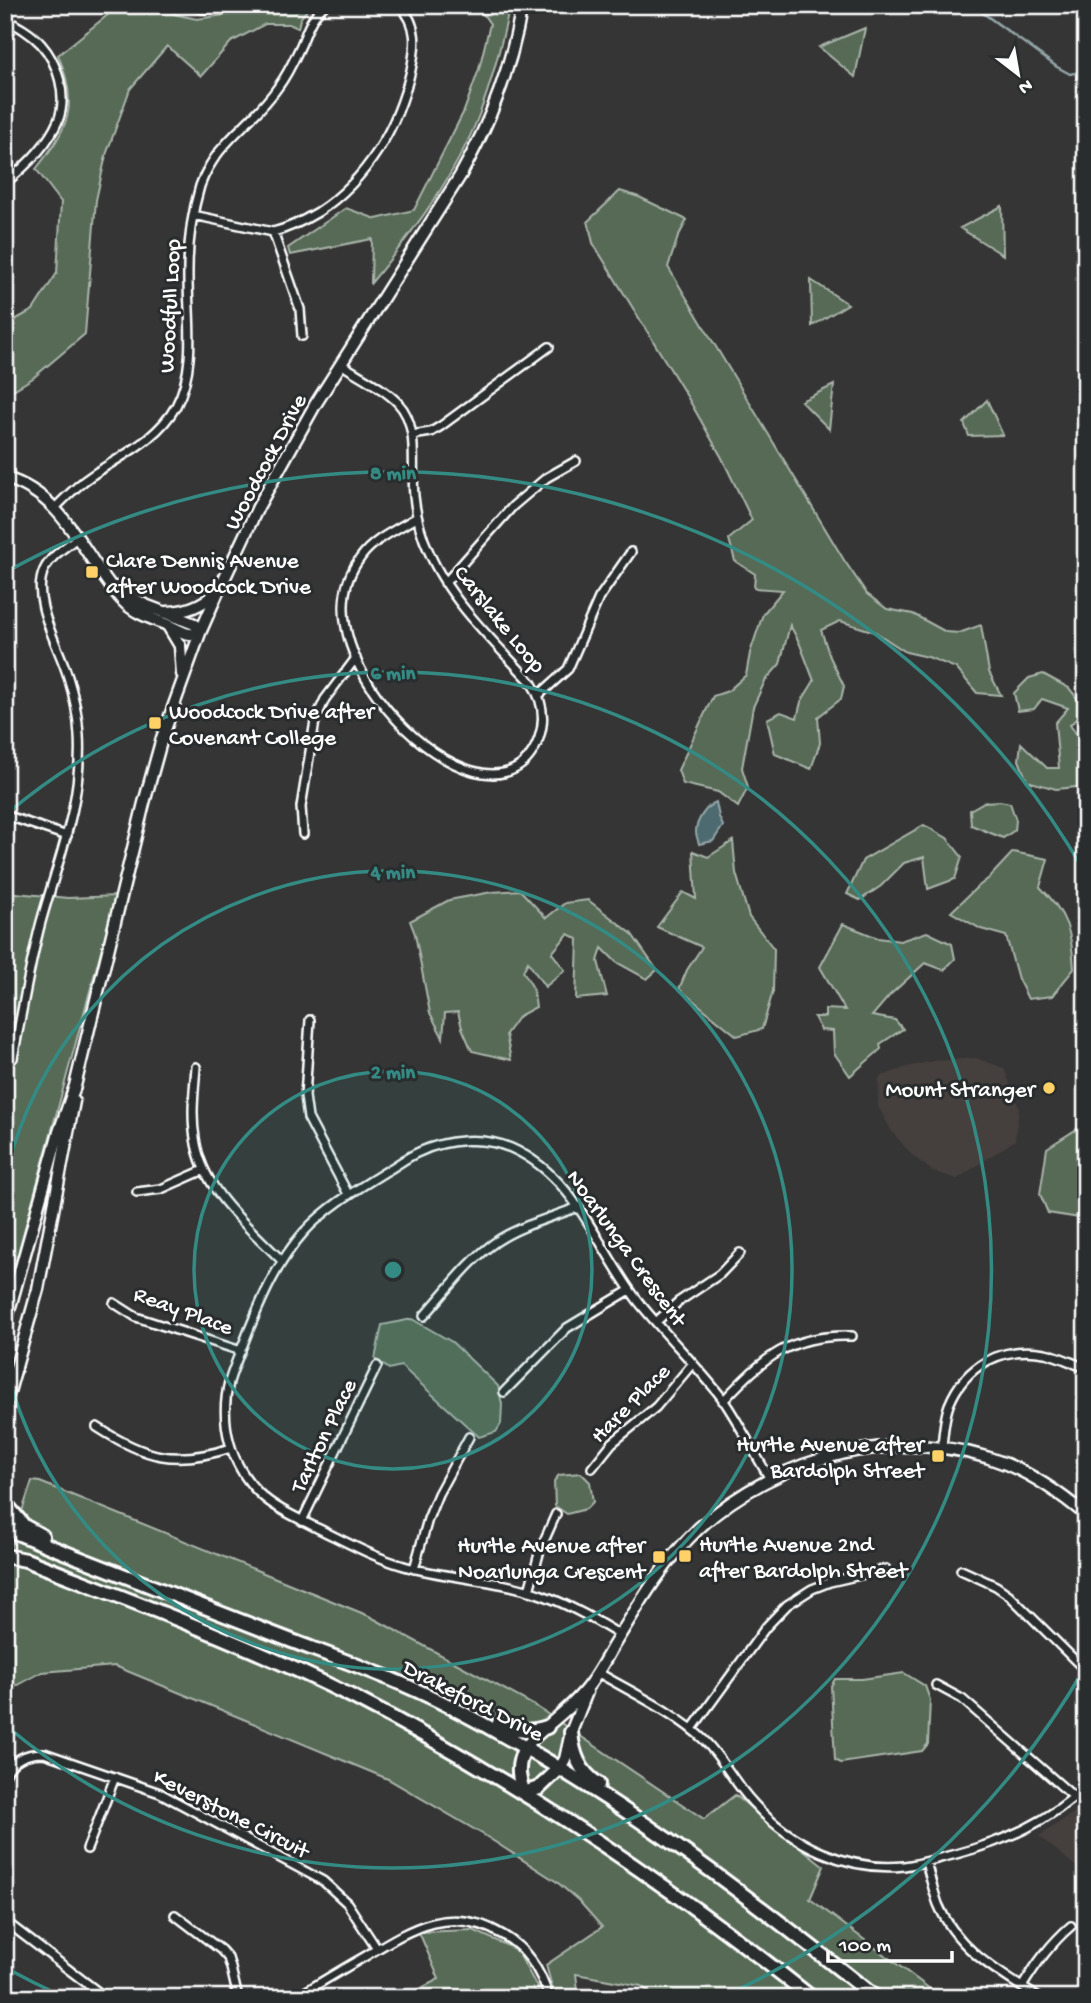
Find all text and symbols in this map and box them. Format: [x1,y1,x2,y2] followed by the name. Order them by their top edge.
[982,38,1052,108] north arrow
[1014,73,1036,99] text: N
[155,239,188,374] street label: Woodfull Loop
[220,389,315,535] street label: Woodcock Drive
[370,463,417,488] text: 8 min
[106,549,312,602] place label: Clare Dennis Avenue after Woodcock Drive
[447,561,550,680] street label: Carslake Loop
[84,564,100,580] marker: Clare Dennis Avenue after Woodcock Drive
[370,663,417,688] text: 6 min
[169,700,376,753] place label: Woodcock Drive after Covenant College
[147,715,163,731] marker: Woodcock Drive after Covenant College
[370,862,416,887] text: 4 min
[371,1062,416,1087] text: 2 min
[886,1078,1037,1105] place label: Mount Stranger
[1041,1080,1057,1096] marker: Mount Stranger
[559,1166,692,1334] street label: Noarlunga Crescent
[381,1258,405,1282] centre of rings
[129,1282,237,1343] street label: Reay Place
[586,1358,678,1450] street label: Hare Place
[285,1374,365,1499] street label: Tarlton Place
[736,1433,926,1486] place label: Hurtle Avenue after Bardolph Street
[930,1448,946,1464] marker: Hurtle Avenue after Bardolph Street
[699,1533,909,1586] place label: Hurtle Avenue 2nd after Bardolph Street
[457,1534,647,1587] place label: Hurtle Avenue after Noarlunga Crescent
[677,1548,693,1564] marker: Hurtle Avenue 2nd after Bardolph Street
[651,1549,667,1565] marker: Hurtle Avenue after Noarlunga Crescent
[396,1654,548,1750] street label: Drakeford Drive
[148,1764,314,1867] street label: Keverstone Circuit
[828,1919,953,1963] scale bar
[838,1935,891,1960] text: 100 m

